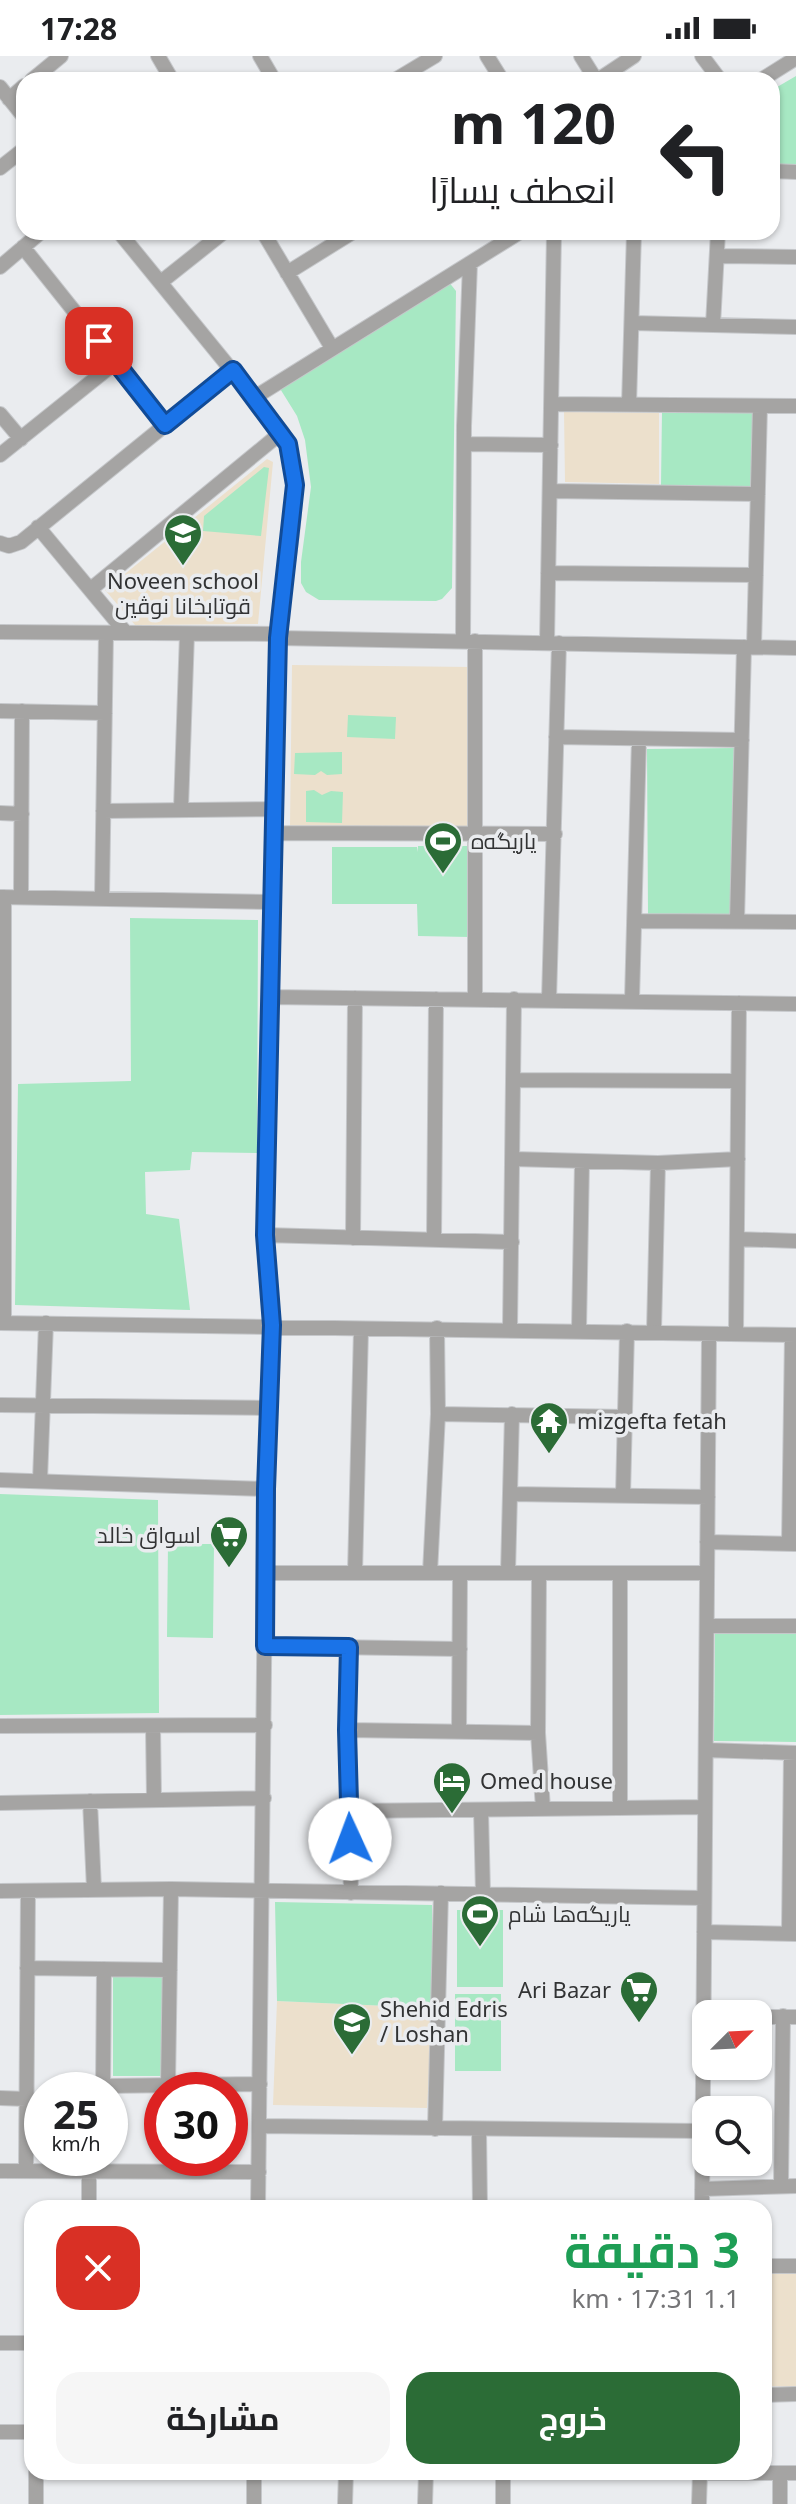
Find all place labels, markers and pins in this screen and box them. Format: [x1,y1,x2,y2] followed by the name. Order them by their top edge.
[65,307,133,375] pin
[162,512,204,567] school or university icon: Noveen school قوتابخانا نوڤين
[107,565,259,620] place label: Noveen school قوتابخانا نوڤين
[422,820,464,875] sports icon: یاریگه‌ه
[471,825,536,855] place label: یاریگه‌ه
[528,1400,570,1455] temple icon: mizgefta fetah
[577,1405,727,1435] place label: mizgefta fetah
[208,1514,250,1569] supermarket icon: اسواق خالد
[97,1519,201,1549] place label: اسواق خالد
[431,1760,473,1815] hotel icon: Omed house
[480,1765,613,1795] place label: Omed house
[459,1893,501,1948] sports icon: ياريگه‌ها شام
[508,1898,630,1930] place label: ياريگه‌ها شام
[618,1969,660,2024] supermarket icon: Ari Bazar
[518,1974,611,2004] place label: Ari Bazar
[380,1993,508,2048] place label: Shehid Edris / Loshan
[331,2001,373,2056] school or university icon: Shehid Edris / Loshan

